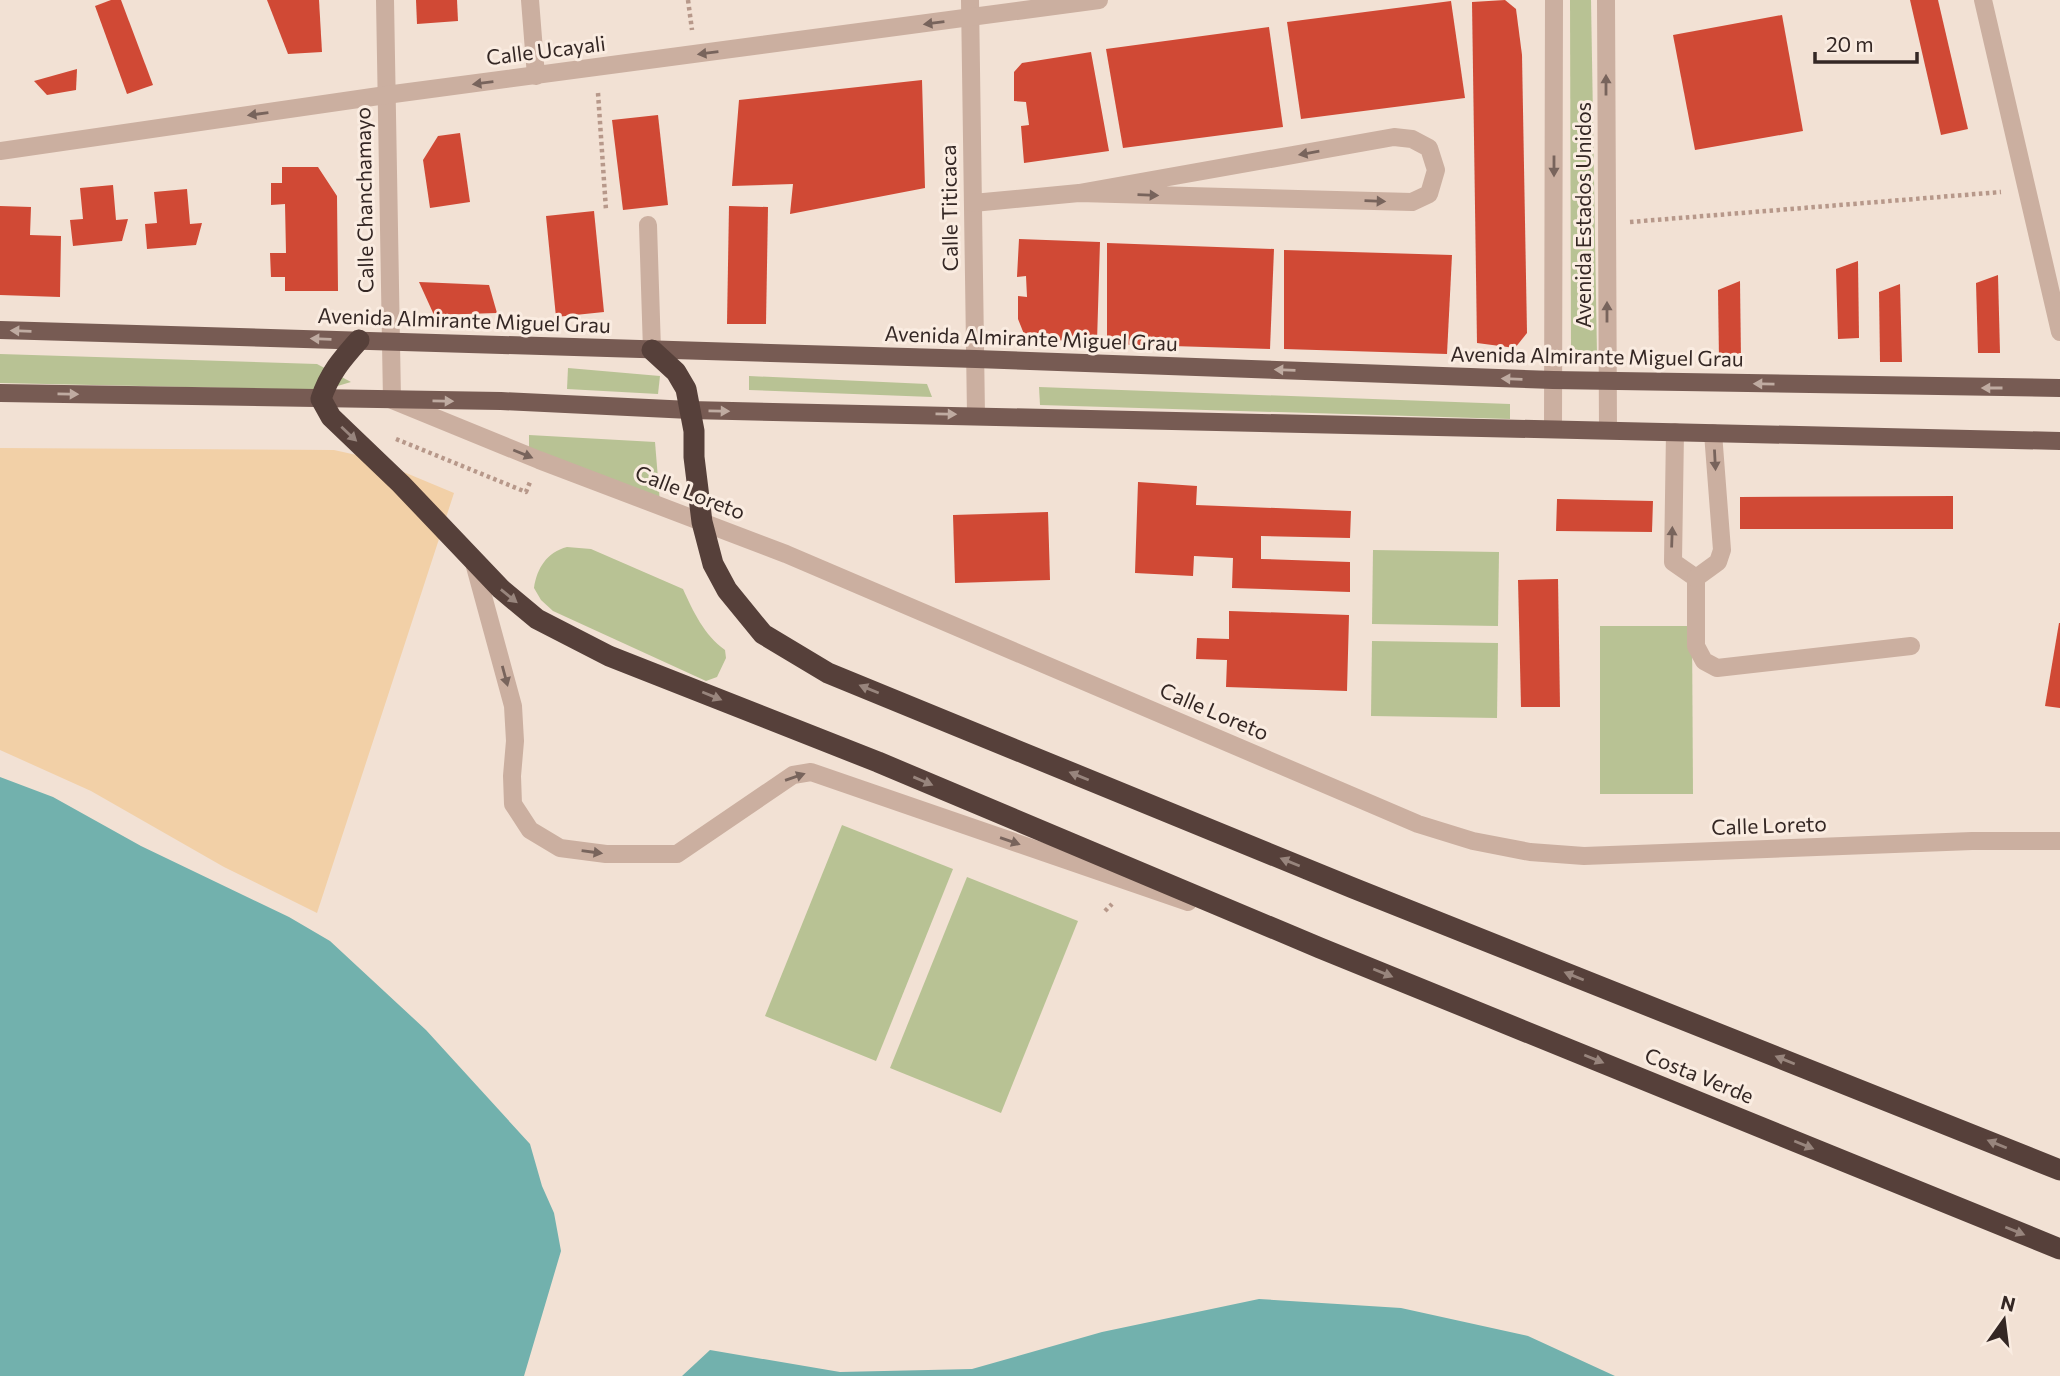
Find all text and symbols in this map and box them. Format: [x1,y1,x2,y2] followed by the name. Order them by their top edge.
[923,18,945,29] one-way arrow
[1815,21,1916,65] scale bar
[485,30,607,69] street label: Calle Ucayali
[1826,31,1874,56] text: 20 m
[697,48,719,59] one-way arrow
[1600,73,1612,95] one-way arrow
[472,77,494,88] one-way arrow
[1570,102,1595,328] street label: Avenida Estados Unidos
[349,107,378,293] street label: Calle Chanchamayo
[246,109,268,120] one-way arrow
[935,144,962,272] street label: Calle Titicaca
[1298,147,1320,158] one-way arrow
[1548,155,1560,177] one-way arrow
[1137,190,1159,201] one-way arrow
[1364,196,1386,207] one-way arrow
[1601,301,1613,323] one-way arrow
[317,302,611,337] street label: Avenida Almirante Miguel Grau
[884,320,1178,355] street label: Avenida Almirante Miguel Grau
[9,325,31,336] one-way arrow
[310,334,332,345] one-way arrow
[1450,340,1744,371] street label: Avenida Almirante Miguel Grau
[1274,365,1296,376] one-way arrow
[1501,373,1523,384] one-way arrow
[1753,378,1775,390] one-way arrow
[1981,382,2003,393] one-way arrow
[57,388,79,400] one-way arrow
[432,395,454,407] one-way arrow
[708,405,730,416] one-way arrow
[936,409,958,420] one-way arrow
[340,426,358,442] one-way arrow
[513,448,534,459] one-way arrow
[1710,449,1721,471] one-way arrow
[632,459,749,524] street label: Calle Loreto
[1667,526,1678,548] one-way arrow
[500,588,518,603] one-way arrow
[500,665,511,687] one-way arrow
[1156,677,1273,745] street label: Calle Loreto
[858,684,879,695] one-way arrow
[701,691,722,702] one-way arrow
[1069,770,1090,781] one-way arrow
[785,771,806,782] one-way arrow
[913,775,933,787] one-way arrow
[1711,810,1827,839] street label: Calle Loreto
[1000,836,1021,847] one-way arrow
[581,847,603,858] one-way arrow
[1279,856,1300,867] one-way arrow
[1373,968,1394,979] one-way arrow
[1563,970,1584,981] one-way arrow
[1642,1041,1758,1108] street label: Costa Verde
[1583,1054,1604,1065] one-way arrow
[1775,1055,1796,1066] one-way arrow
[1986,1139,2007,1150] one-way arrow
[1794,1140,1815,1151] one-way arrow
[2005,1225,2026,1236] one-way arrow
[1969,1285,2039,1355] north arrow
[1999,1290,2018,1316] text: N

